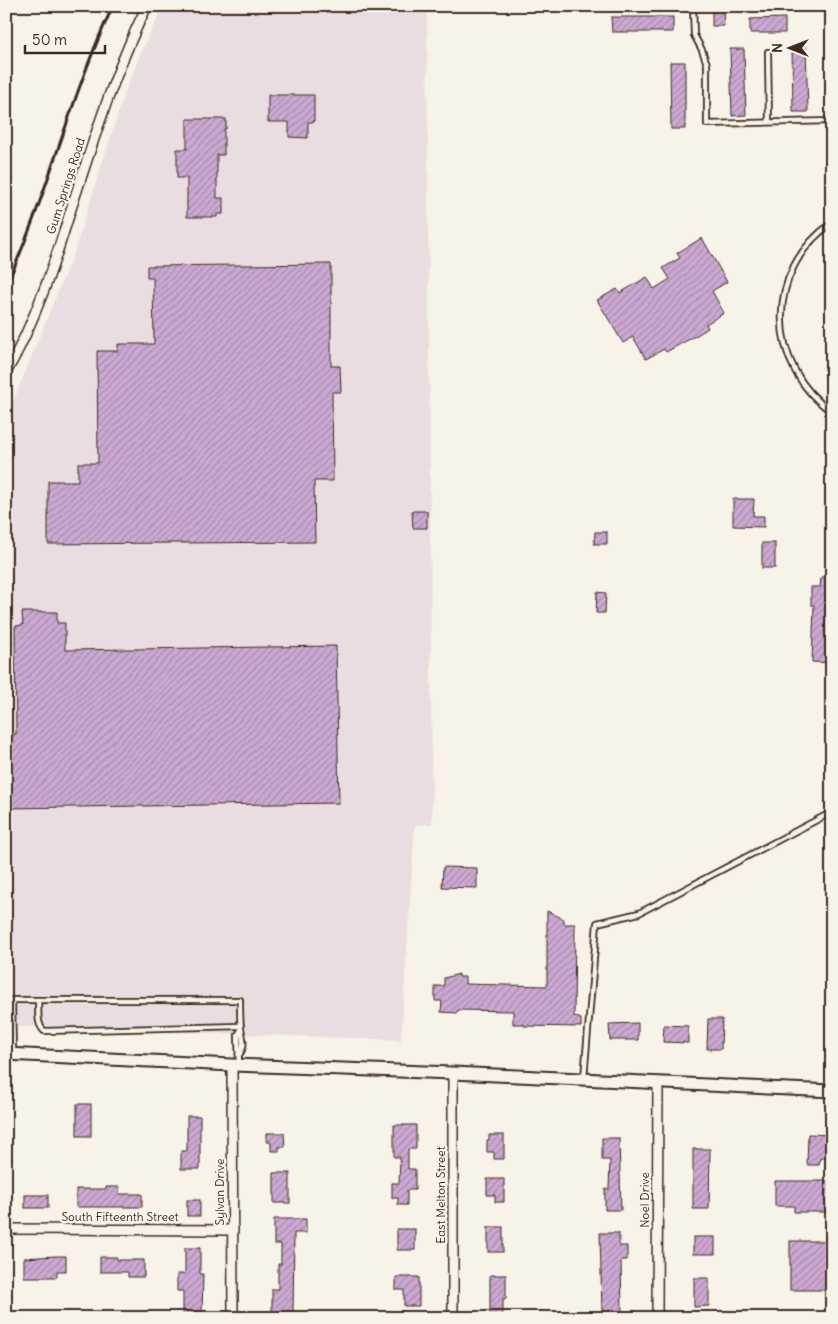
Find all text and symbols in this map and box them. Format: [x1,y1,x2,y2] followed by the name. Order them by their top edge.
[25,22,105,54] scale bar
[766,22,816,72] north arrow
[32,30,67,49] text: 50 m
[768,43,786,53] text: N
[43,136,88,236] street label: Gum Springs Road
[433,1146,448,1244] street label: East Melton Street
[212,1159,227,1225] street label: Sylvan Drive
[637,1172,652,1228] street label: Noel Drive
[61,1209,179,1224] street label: South Fifteenth Street

